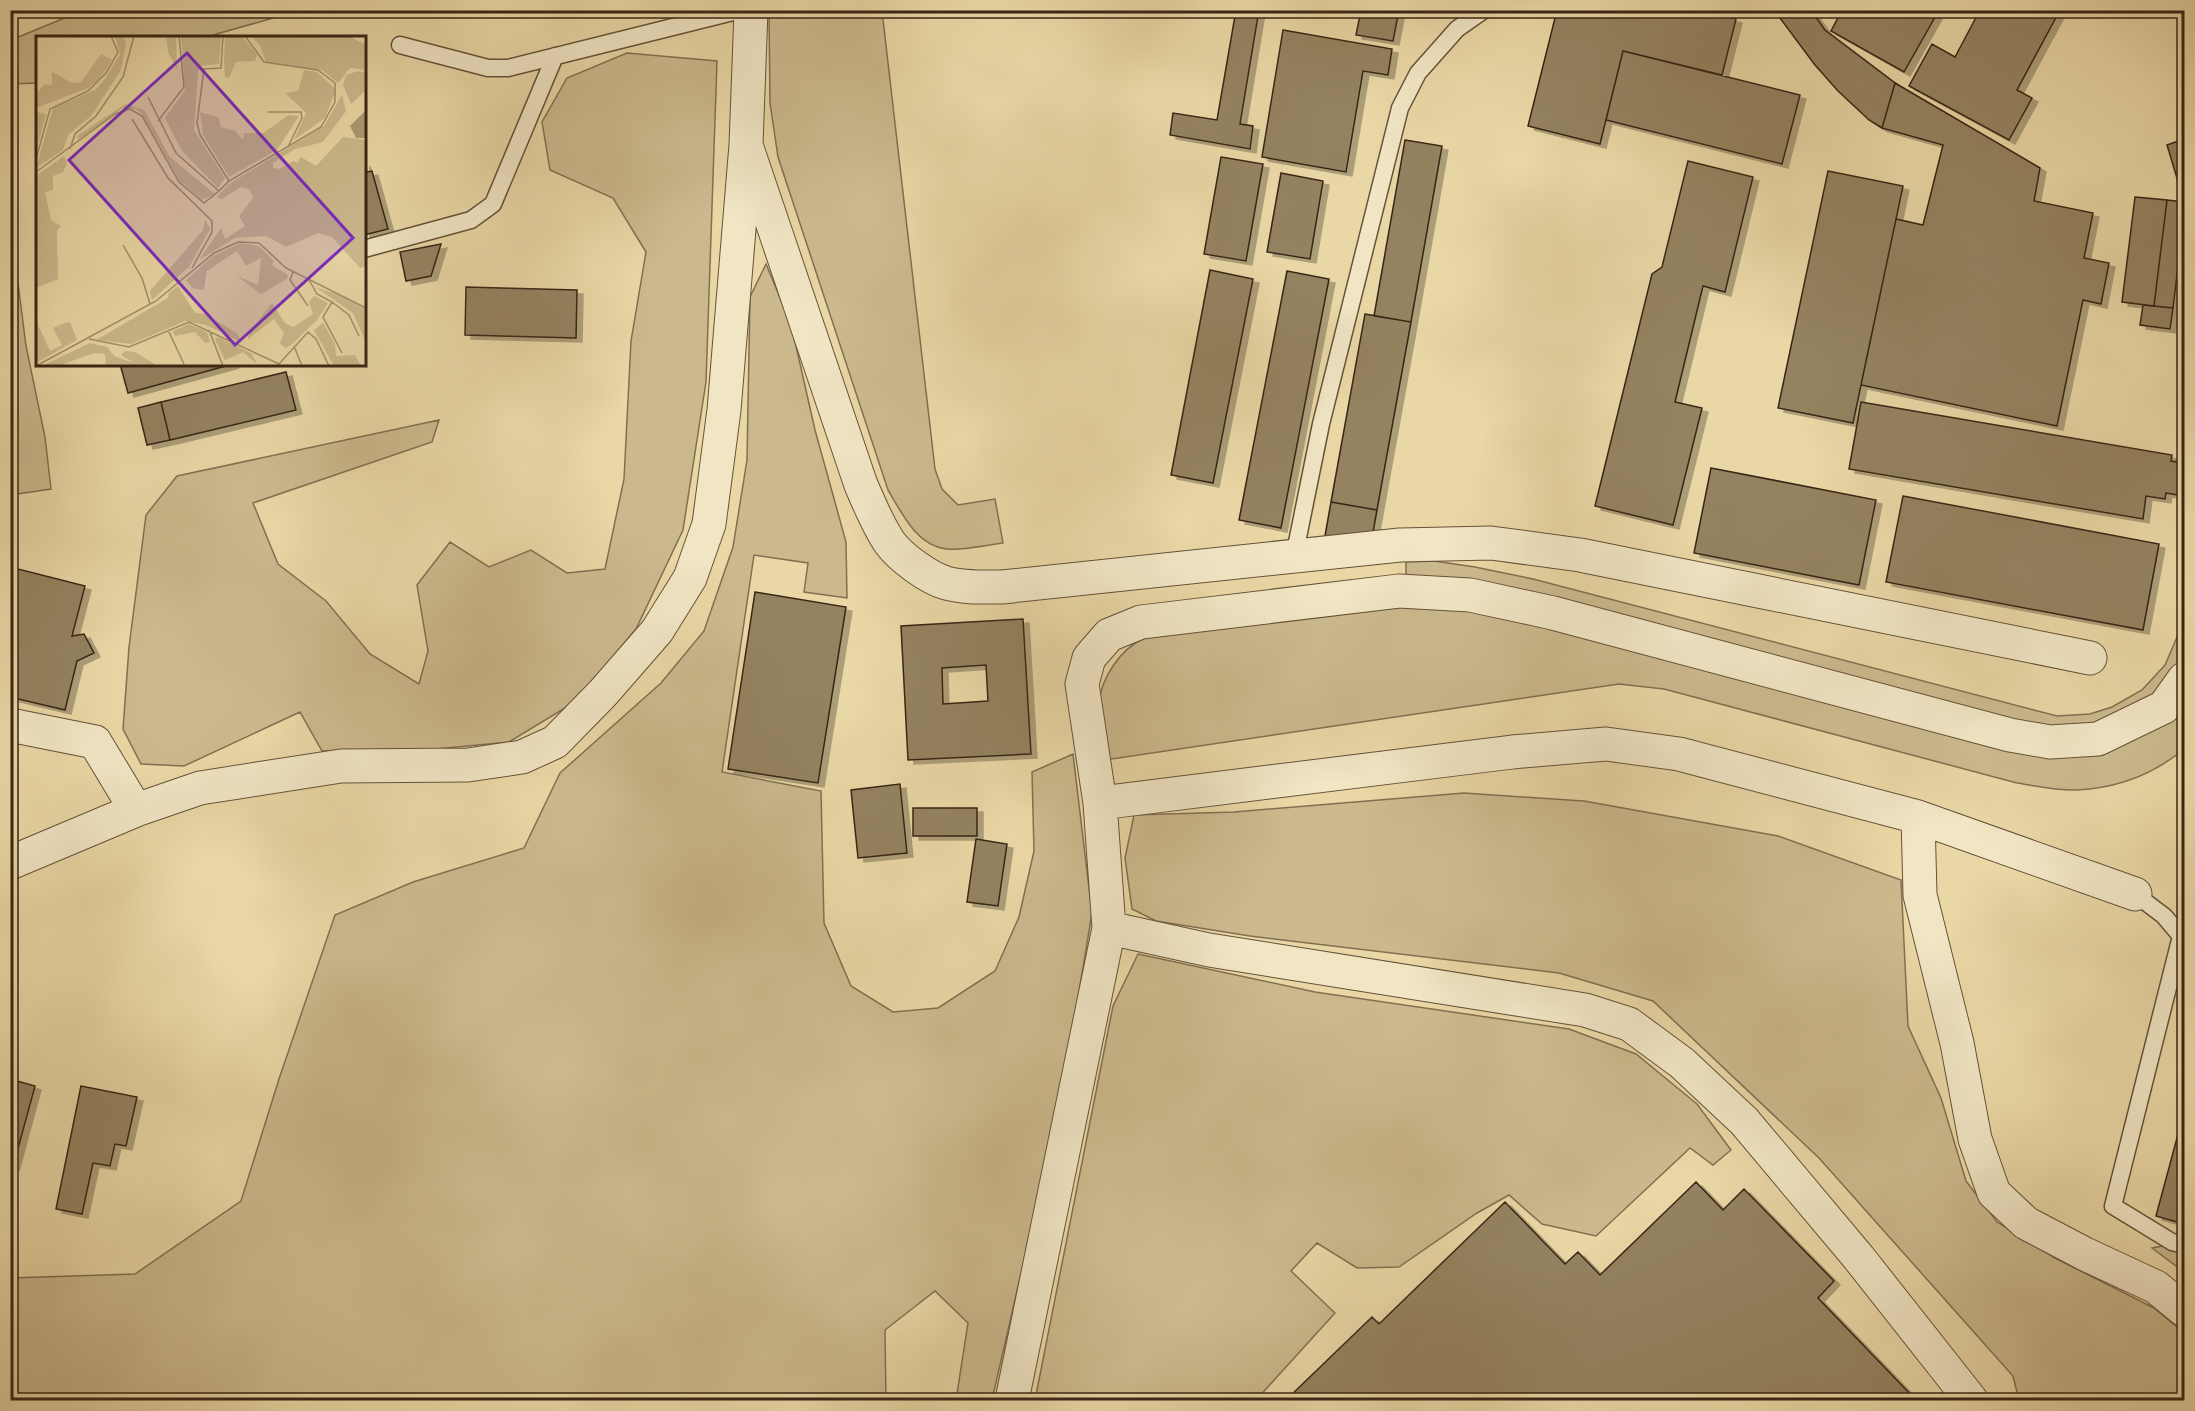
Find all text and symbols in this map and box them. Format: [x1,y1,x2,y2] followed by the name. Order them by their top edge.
[36,36,366,366] inset map

